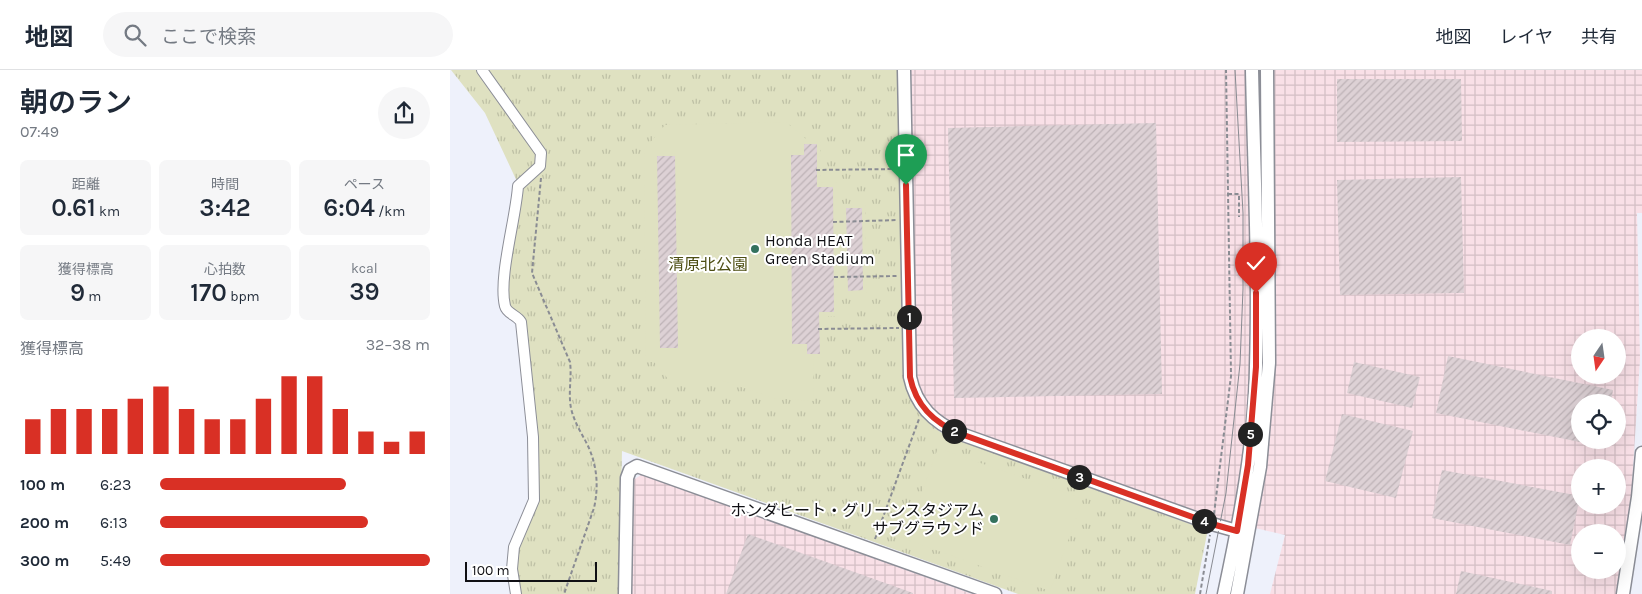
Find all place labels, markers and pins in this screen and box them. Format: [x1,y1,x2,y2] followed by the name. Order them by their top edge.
[885,134,927,185] pin
[765,231,874,268] place label: Honda HEAT Green Stadium
[1235,242,1277,293] pin
[749,243,761,255] marker: Honda HEAT Green Stadium
[896,304,922,330] pin: 1
[942,418,966,444] pin: 2
[1238,422,1262,446] pin: 5
[1066,464,1092,490] pin: 3
[730,501,984,538] place label: ホンダヒート・グリーンスタジアム サブグラウンド
[1192,508,1216,534] pin: 4
[988,513,1000,525] marker: ホンダヒート・グリーンスタジアム サブグラウンド

